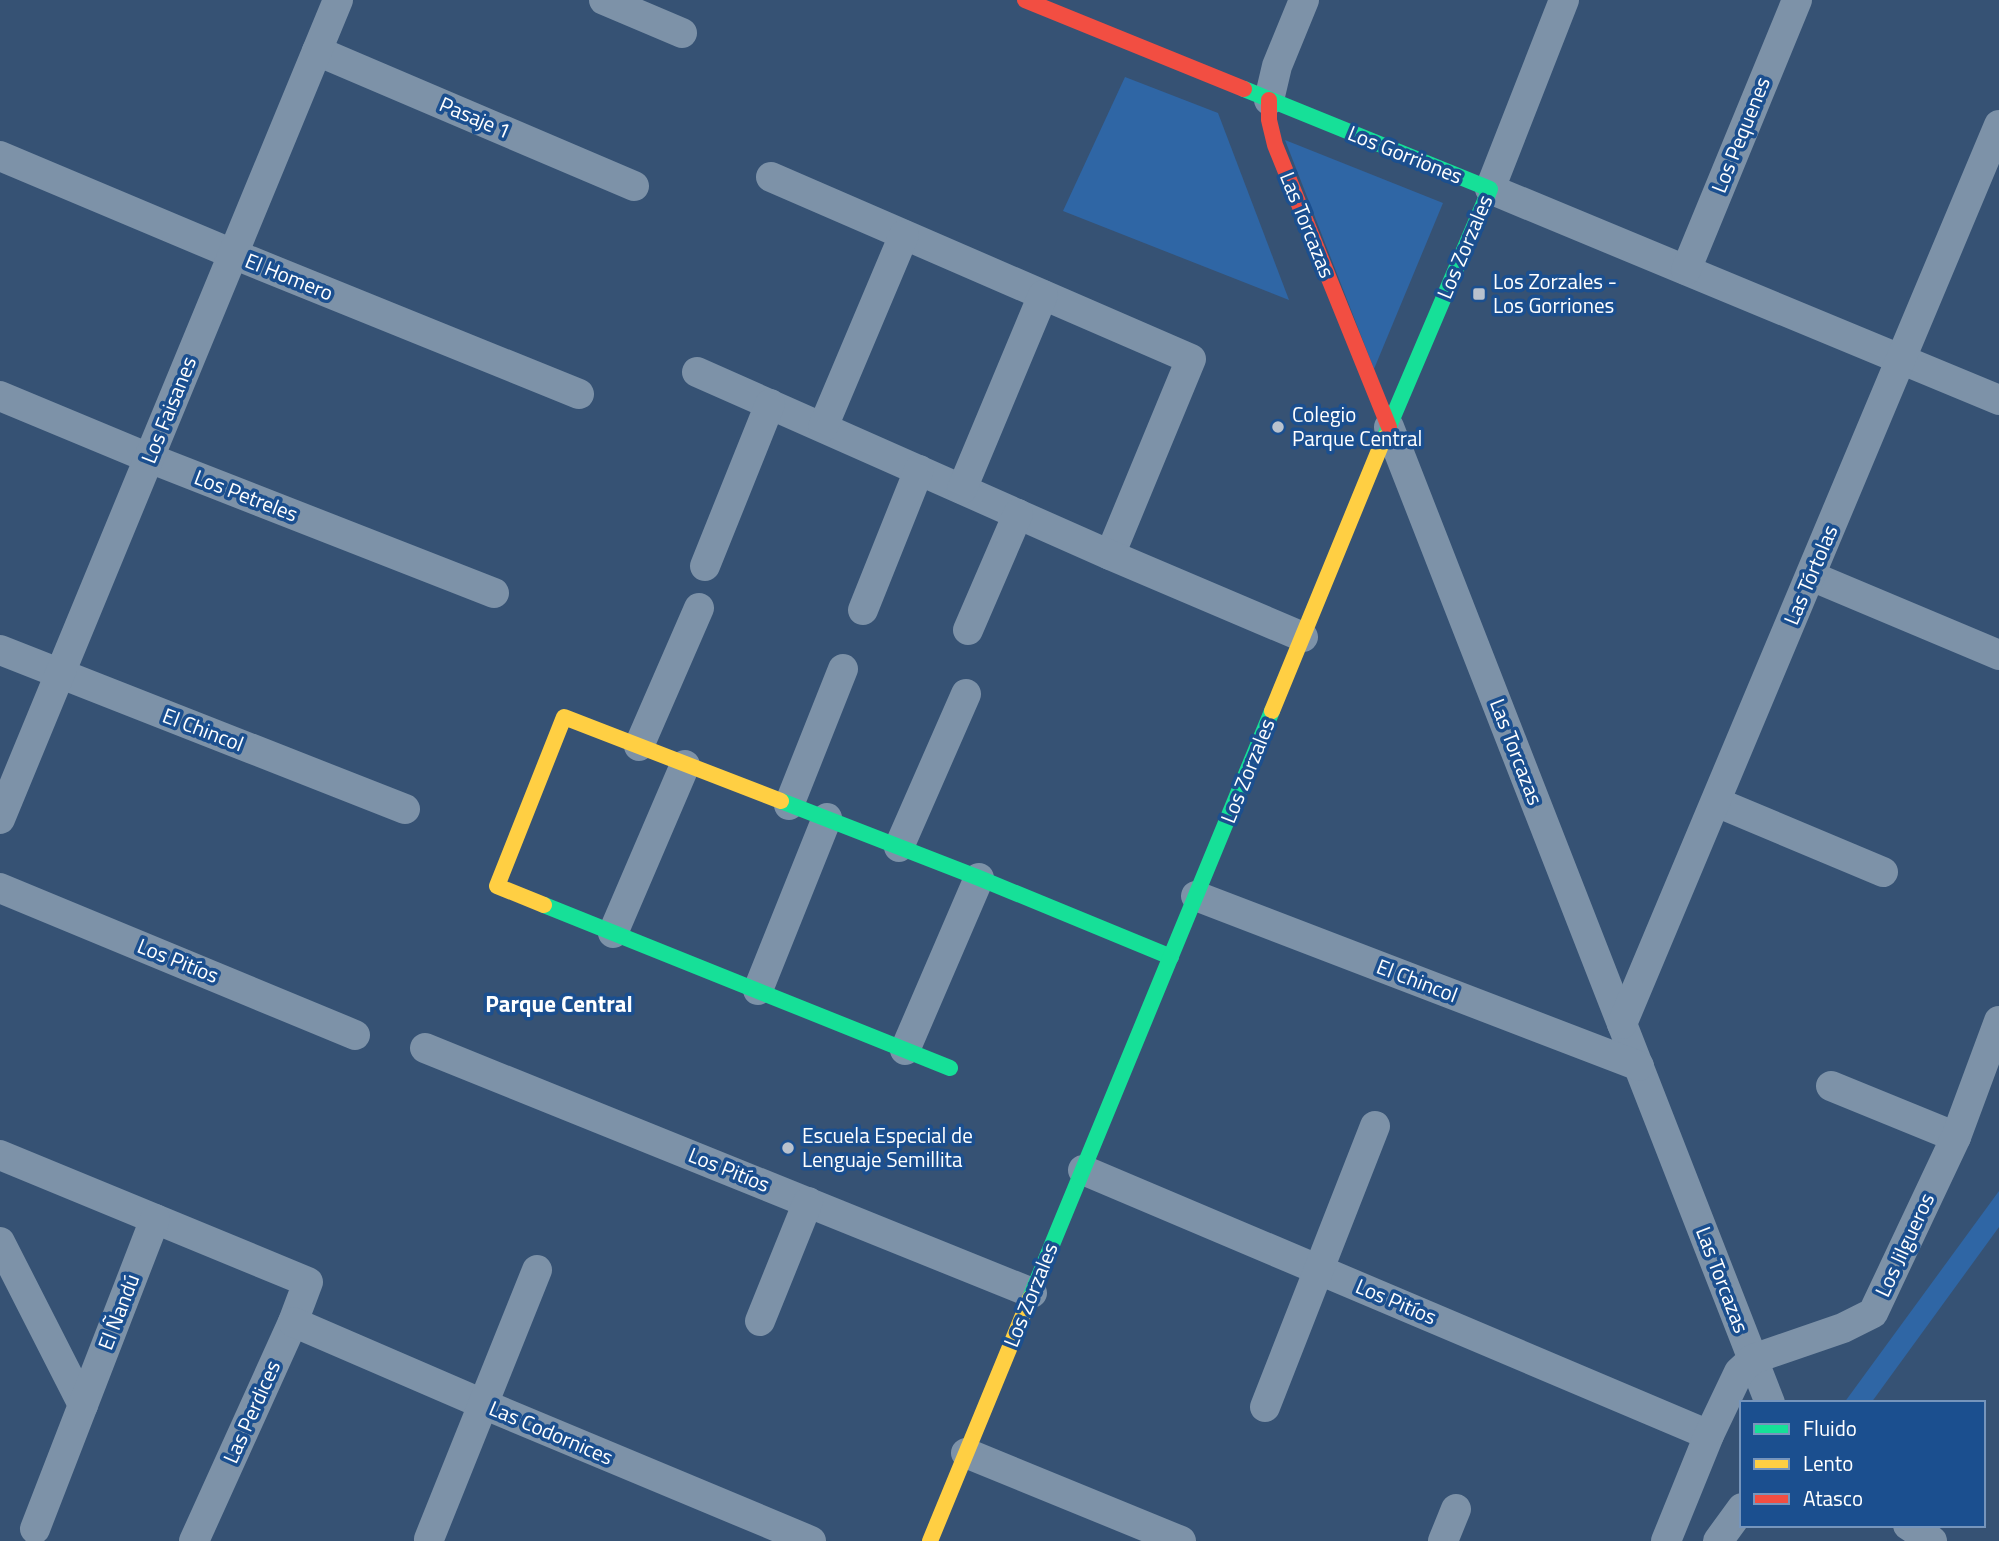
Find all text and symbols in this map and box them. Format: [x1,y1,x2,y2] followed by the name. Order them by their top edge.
[1702,72,1778,198] street label: Los Pequenes
[435,88,516,146] street label: Pasaje 1
[1343,117,1468,192] street label: Los Gorriones
[1272,167,1344,282] street label: Las Torcazas
[1428,190,1500,304] street label: Los Zorzales
[240,244,338,308] street label: El Homero
[1493,265,1617,321] place label: Los Zorzales - Los Gorriones
[1471,286,1487,302] marker: Los Zorzales - Los Gorriones
[132,351,204,468] street label: Los Faisanes
[1292,398,1422,454] place label: Colegio Parque Central
[1270,419,1286,435] marker: Colegio Parque Central
[190,461,303,529] street label: Los Petreles
[1775,520,1846,630] street label: Las Tórtolas
[1482,694,1552,810] street label: Las Torcazas
[158,699,249,759] street label: El Chincol
[1212,714,1283,828] street label: Los Zorzales
[133,929,224,991] street label: Los Pitíos
[1372,950,1463,1010] street label: El Chincol
[485,986,633,1021] district label: Parque Central
[802,1119,973,1175] place label: Escuela Especial de Lenguaje Semillita
[684,1138,775,1200] street label: Los Pitíos
[780,1140,796,1156] marker: Escuela Especial de Lenguaje Semillita
[1866,1187,1942,1302] street label: Los Jilgueros
[1688,1222,1758,1338] street label: Las Torcazas
[995,1238,1066,1352] street label: Los Zorzales
[89,1269,147,1354] street label: El Ñandú
[1351,1270,1442,1332] street label: Los Pitíos
[214,1355,288,1468] street label: Las Perdices
[484,1392,618,1473] street label: Las Codornices
[1740,1401,1985,1527] legend
[1803,1412,1857,1444] text: Fluido
[1803,1447,1853,1479] text: Lento
[1803,1482,1863,1514] text: Atasco

